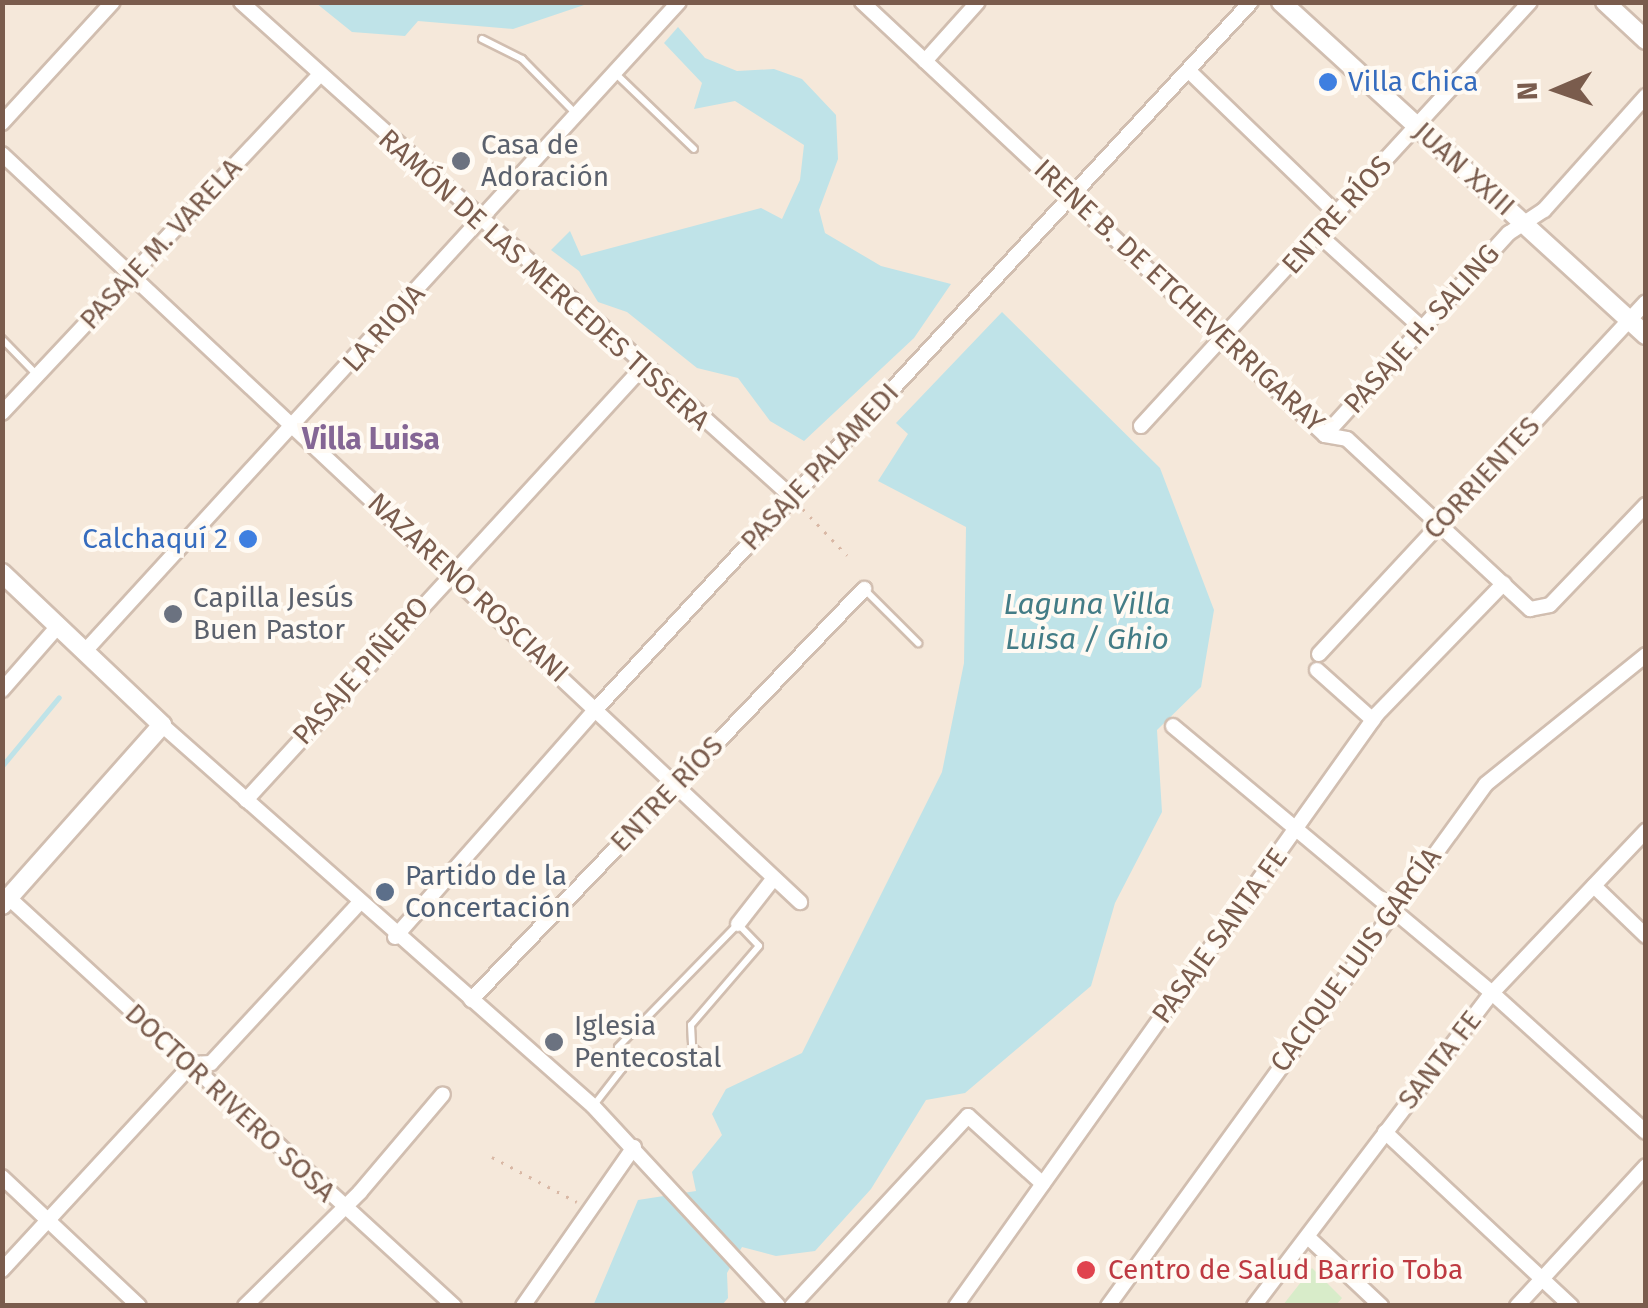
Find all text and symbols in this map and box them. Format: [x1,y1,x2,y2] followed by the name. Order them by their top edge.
[1508,40,1608,140] north arrow
[1348,65,1478,99] place label: Villa Chica
[1317,71,1339,93] marker: Villa Chica
[1511,81,1544,101] text: N
[1407,115,1521,223] street label: JUAN XXIII
[372,122,716,438] street label: RAMÓN DE LAS MERCEDES TISSERA
[481,128,609,194] place label: Casa de Adoración
[1275,149,1399,281] street label: ENTRE RÍOS
[450,150,472,172] marker: Casa de Adoración
[73,151,249,337] street label: PASAJE M. VARELA
[1027,152,1331,440] street label: IRENE B. DE ETCHEVERRIGARAY
[1337,237,1507,421] street label: PASAJE H. SALING
[336,277,432,379] street label: LA RIOJA
[734,376,906,558] street label: PASAJE PALAMEDI
[1417,410,1547,546] street label: CORRIENTES
[302,421,440,457] district label: Villa Luisa
[361,486,575,690] street label: NAZARENO ROSCIANI
[82,522,228,556] place label: Calchaquí 2
[237,528,259,550] marker: Calchaquí 2
[193,581,353,647] place label: Capilla Jesús Buen Pastor
[1003,586,1171,656] water label: Laguna Villa Luisa / Ghio
[286,590,436,752] street label: PASAJE PIÑERO
[162,603,184,625] marker: Capilla Jesús Buen Pastor
[604,729,730,859] street label: ENTRE RÍOS
[1263,841,1449,1079] street label: CACIQUE LUIS GARCÍA
[1145,842,1295,1030] street label: PASAJE SANTA FE
[405,859,571,925] place label: Partido de la Concertación
[374,881,396,903] marker: Partido de la Concertación
[118,997,342,1209] street label: DOCTOR RIVERO SOSA
[1391,1004,1489,1116] street label: SANTA FE
[574,1009,721,1075] place label: Iglesia Pentecostal
[543,1031,565,1053] marker: Iglesia Pentecostal
[1108,1253,1463,1287] place label: Centro de Salud Barrio Toba
[1073,1257,1099,1283] marker: Centro de Salud Barrio Toba

